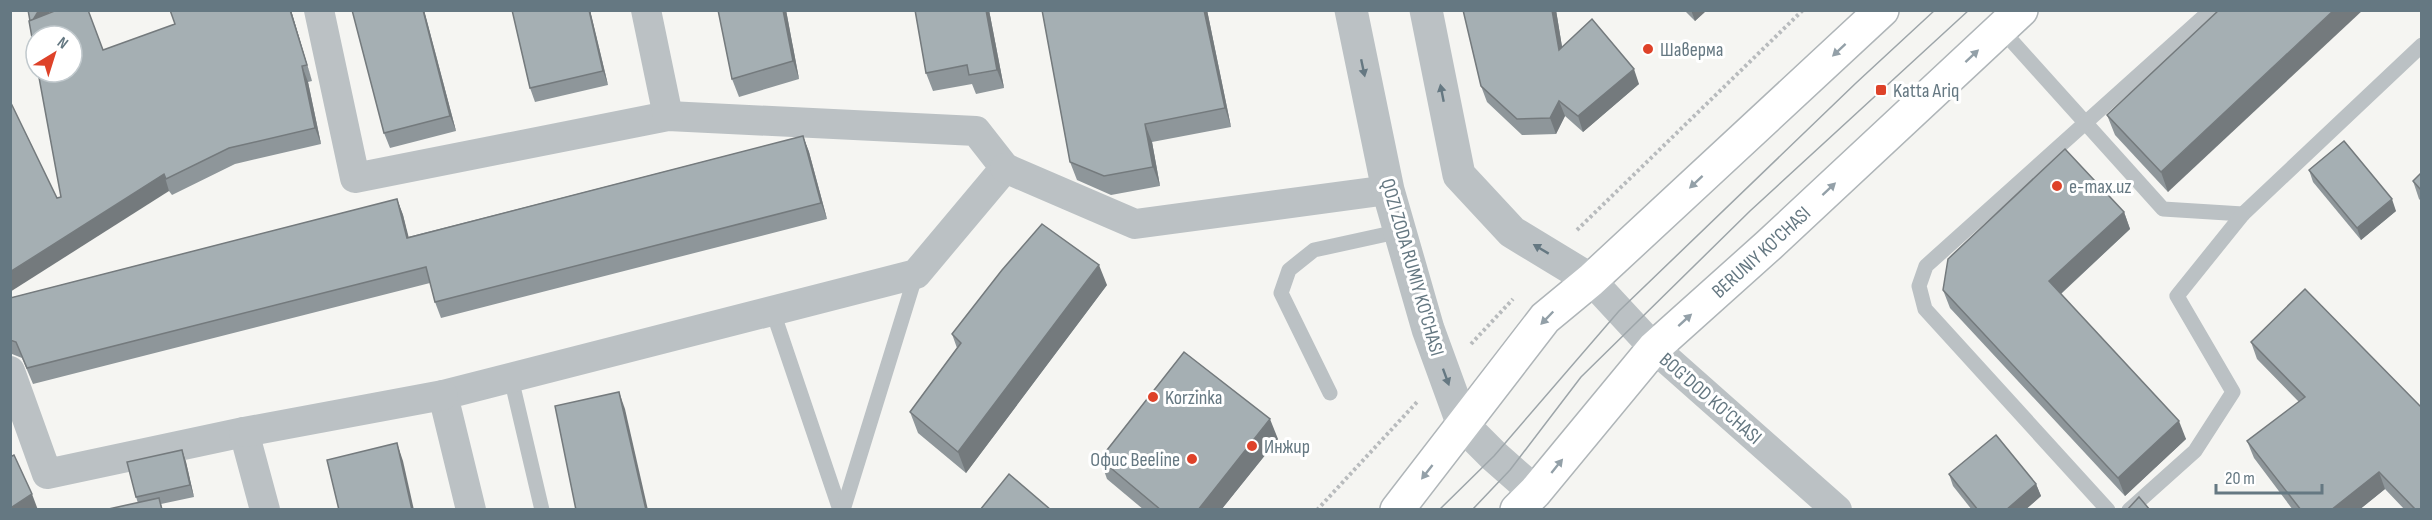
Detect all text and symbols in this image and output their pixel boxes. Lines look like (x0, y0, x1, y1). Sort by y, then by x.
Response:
north arrow (24, 24, 84, 84)
text: N (53, 33, 72, 53)
place label: Шаверма (1660, 38, 1723, 62)
marker: Шаверма (1641, 42, 1655, 56)
one-way arrow (1832, 43, 1847, 56)
one-way arrow (1964, 50, 1979, 63)
one-way arrow (1359, 59, 1368, 78)
place label: Katta Ariq (1893, 79, 1959, 103)
one-way arrow (1437, 83, 1446, 102)
marker: Katta Ariq (1874, 83, 1888, 97)
one-way arrow (1689, 175, 1703, 189)
place label: e-max.uz (2069, 175, 2131, 199)
street label: QOZI ZODA RUMIY KO'CHASI (1375, 176, 1449, 359)
marker: e-max.uz (2050, 179, 2064, 193)
one-way arrow (1822, 182, 1836, 196)
street label: BERUNIY KO'CHASI (1707, 202, 1816, 303)
one-way arrow (1532, 244, 1549, 254)
one-way arrow (1540, 311, 1554, 325)
one-way arrow (1677, 314, 1692, 327)
street label: BOG'DOD KO'CHASI (1654, 348, 1766, 450)
one-way arrow (1441, 369, 1451, 387)
place label: Korzinka (1165, 386, 1223, 410)
marker: Korzinka (1146, 390, 1160, 404)
place label: Инжир (1264, 435, 1310, 459)
marker: Инжир (1245, 439, 1259, 453)
place label: Офис Beeline (1090, 448, 1180, 472)
marker: Офис Beeline (1185, 452, 1199, 466)
scale bar (2216, 457, 2322, 495)
one-way arrow (1550, 458, 1563, 474)
one-way arrow (1421, 464, 1433, 479)
text: 20 m (2225, 468, 2255, 489)

